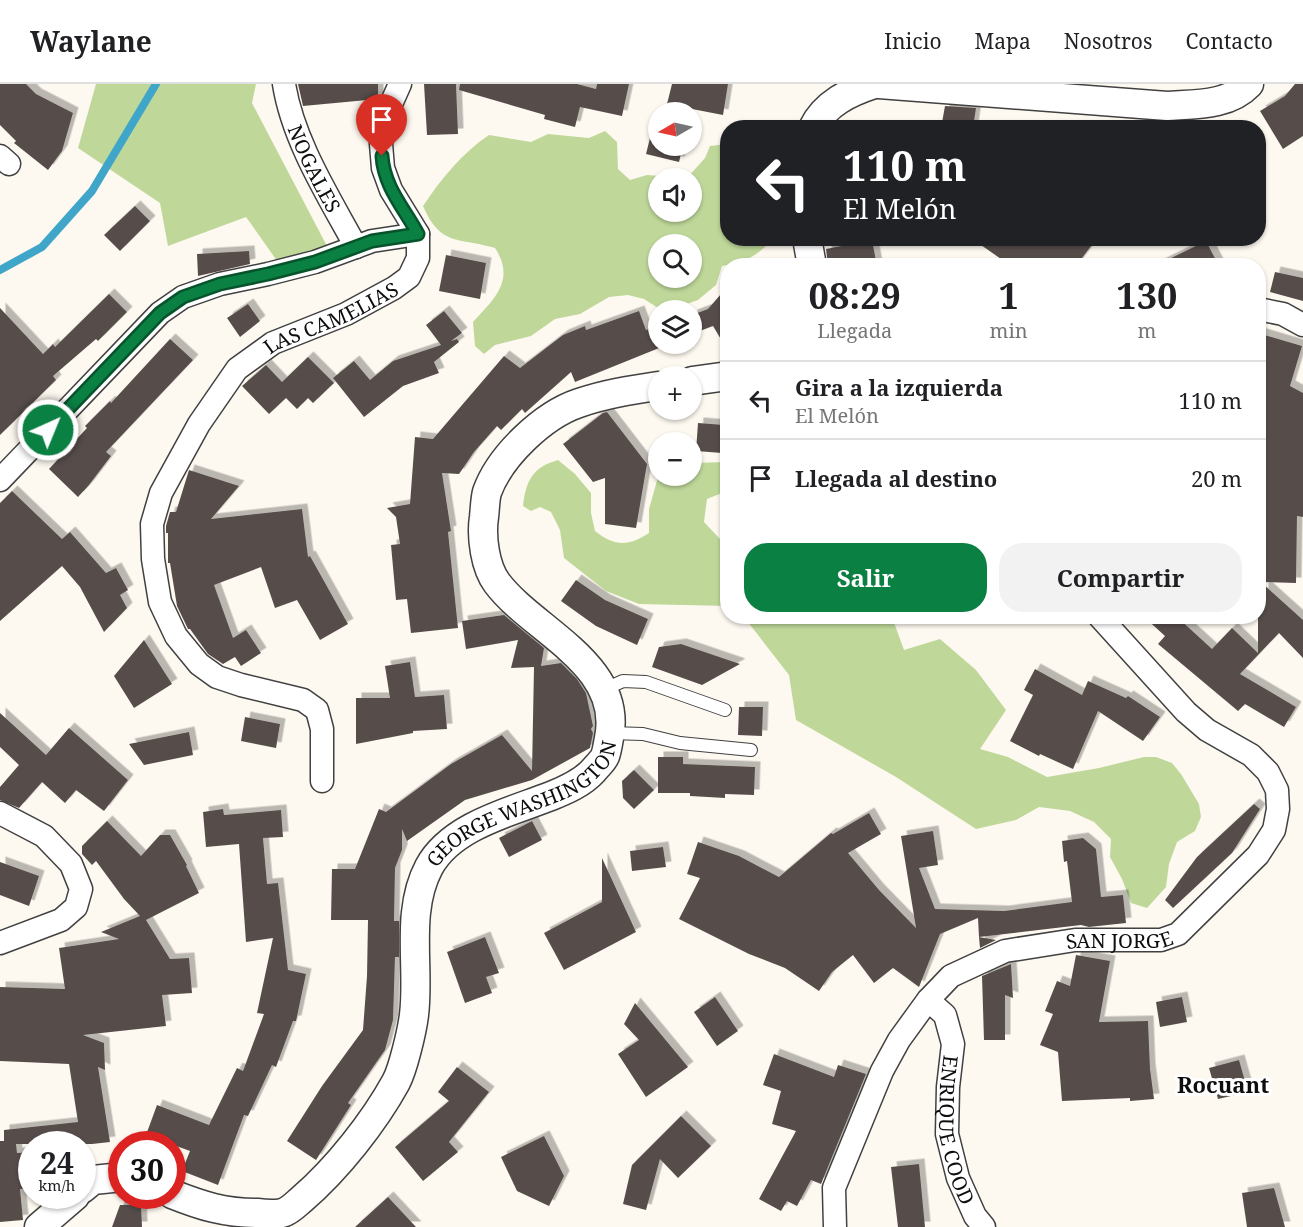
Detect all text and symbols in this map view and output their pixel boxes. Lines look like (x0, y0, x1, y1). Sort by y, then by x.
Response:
text: Waylane (30, 22, 152, 60)
text: Inicio (884, 27, 942, 55)
text: Mapa (975, 27, 1031, 55)
text: Nosotros (1064, 27, 1152, 55)
text: Contacto (1185, 27, 1273, 55)
pin (356, 94, 407, 156)
north arrow (648, 102, 702, 156)
map controls (648, 102, 702, 486)
icon: arrive (365, 103, 398, 136)
street label: NOGALES (282, 121, 347, 217)
text: 110 m (843, 136, 967, 193)
icon: left (744, 144, 822, 222)
button: sound (648, 168, 702, 222)
text: El Melón (843, 190, 956, 227)
button: search (648, 234, 702, 288)
text: 08:29 (809, 271, 901, 320)
text: 1 (998, 271, 1019, 320)
text: 130 (1116, 271, 1177, 320)
street label: LAS CAMELIAS (257, 275, 403, 359)
button: layers (648, 300, 702, 354)
text: Llegada (817, 317, 892, 344)
text: min (990, 317, 1028, 344)
text: m (1137, 317, 1156, 344)
button: + (648, 366, 702, 420)
text: Gira a la izquierda (795, 372, 1003, 402)
icon: left (744, 384, 777, 417)
text: 110 m (1179, 385, 1242, 415)
position arrow (16, 398, 80, 462)
text: El Melón (795, 402, 879, 429)
button: − (648, 432, 702, 486)
icon: arrive (744, 462, 777, 495)
text: Llegada al destino (795, 463, 997, 493)
text: 20 m (1191, 463, 1242, 493)
button: Salir (744, 543, 987, 612)
button: Compartir (999, 543, 1242, 612)
street label: GEORGE WASHINGTON (420, 738, 622, 872)
street label: SAN JORGE (1064, 923, 1176, 955)
street label: ENRIQUE COOD (934, 1054, 982, 1209)
district label: Rocuant (1177, 1069, 1269, 1099)
speed limit sign: 30 (108, 1131, 186, 1209)
text: 24 (40, 1142, 74, 1183)
text: km/h (39, 1175, 75, 1195)

